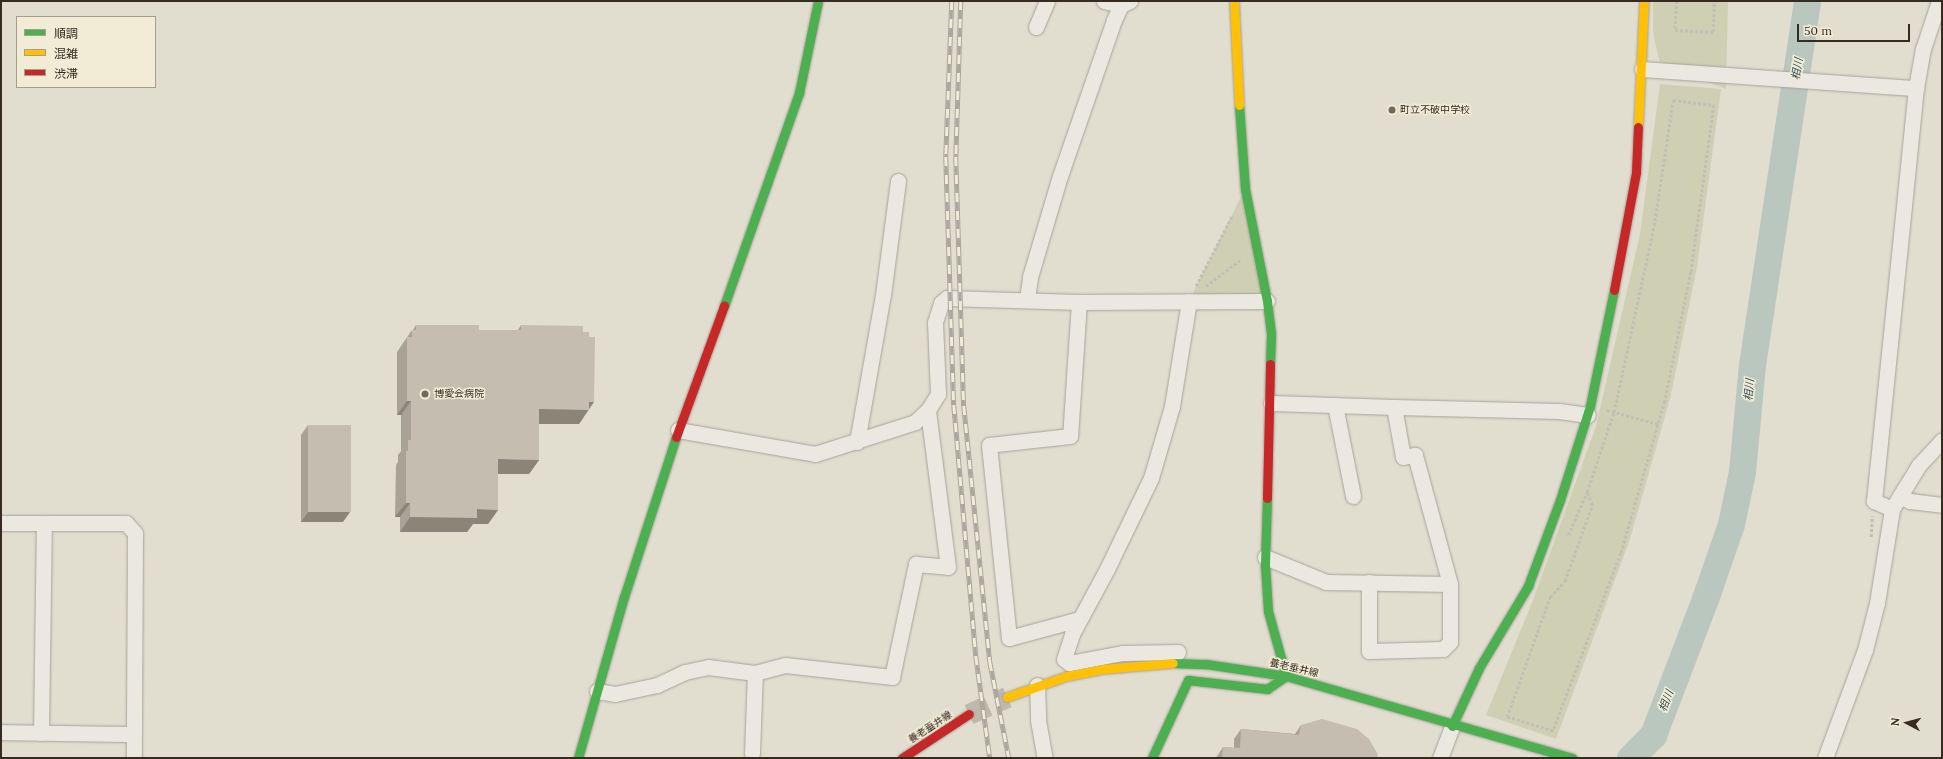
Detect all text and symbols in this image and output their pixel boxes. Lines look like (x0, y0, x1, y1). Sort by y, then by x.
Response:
legend (16, 16, 156, 88)
scale bar (1799, 16, 1912, 42)
text: 50 m (1804, 23, 1832, 38)
text: 順調 (54, 26, 78, 41)
text: 混雑 (54, 46, 78, 61)
water label: 相川 (1789, 57, 1805, 81)
text: 渋滞 (54, 66, 78, 81)
place label: 町立不破中学校 (1400, 104, 1470, 116)
marker: 町立不破中学校 (1387, 105, 1397, 115)
water label: 相川 (1741, 378, 1757, 402)
marker: 博愛会病院 (419, 388, 431, 400)
place label: 博愛会病院 (434, 388, 484, 400)
street label: 養老垂井線 (1268, 657, 1320, 679)
water label: 相川 (1656, 688, 1676, 714)
north arrow (1887, 703, 1927, 743)
street label: 養老垂井線 (906, 708, 954, 746)
text: N (1888, 717, 1902, 727)

